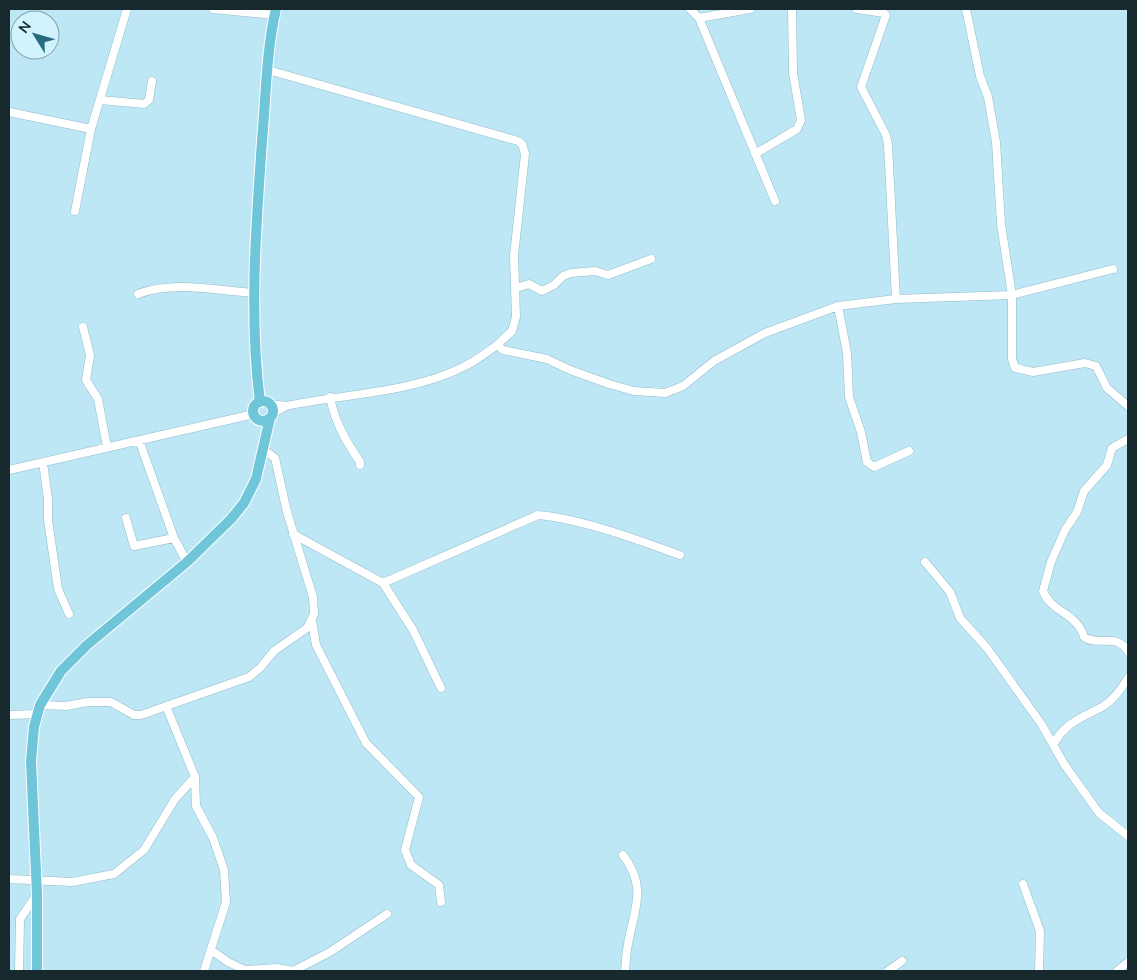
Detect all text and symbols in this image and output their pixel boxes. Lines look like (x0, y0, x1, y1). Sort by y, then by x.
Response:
north arrow (10, 10, 60, 60)
text: N (14, 18, 36, 37)

